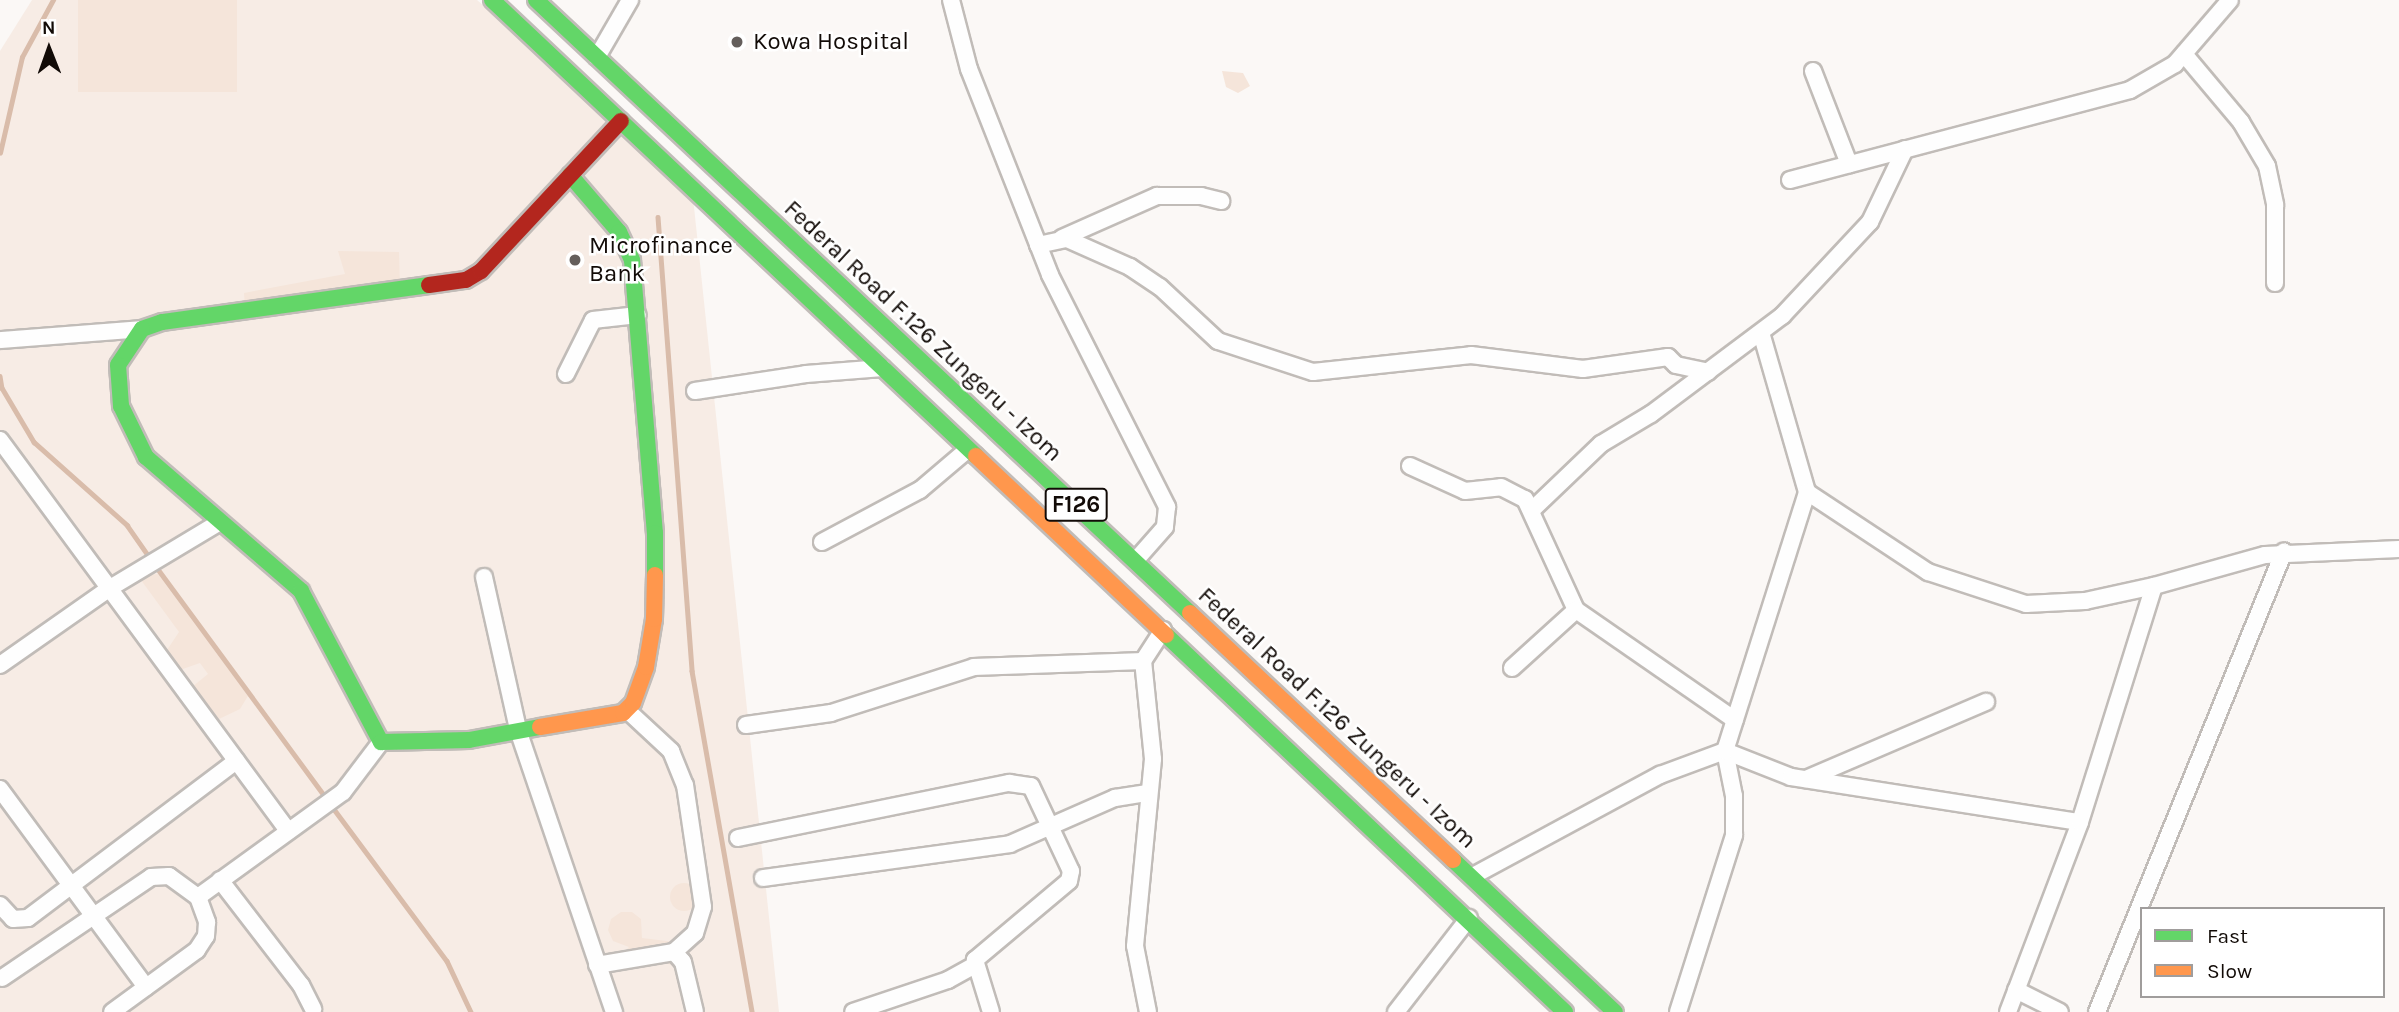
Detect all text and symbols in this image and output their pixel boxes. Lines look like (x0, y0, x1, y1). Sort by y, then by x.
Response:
north arrow (14, 14, 84, 84)
text: N (42, 17, 56, 39)
place label: Kowa Hospital (753, 28, 909, 56)
marker: Kowa Hospital (727, 32, 747, 52)
street label: Federal Road F.126 Zungeru - Izom (778, 194, 1068, 468)
place label: Microfinance Bank (589, 232, 733, 288)
marker: Microfinance Bank (567, 252, 583, 268)
road number: F126 (1044, 485, 1108, 524)
street label: Federal Road F.126 Zungeru - Izom (1192, 581, 1482, 855)
legend (2140, 907, 2385, 998)
text: Fast (2207, 924, 2248, 948)
text: Slow (2207, 959, 2252, 983)

